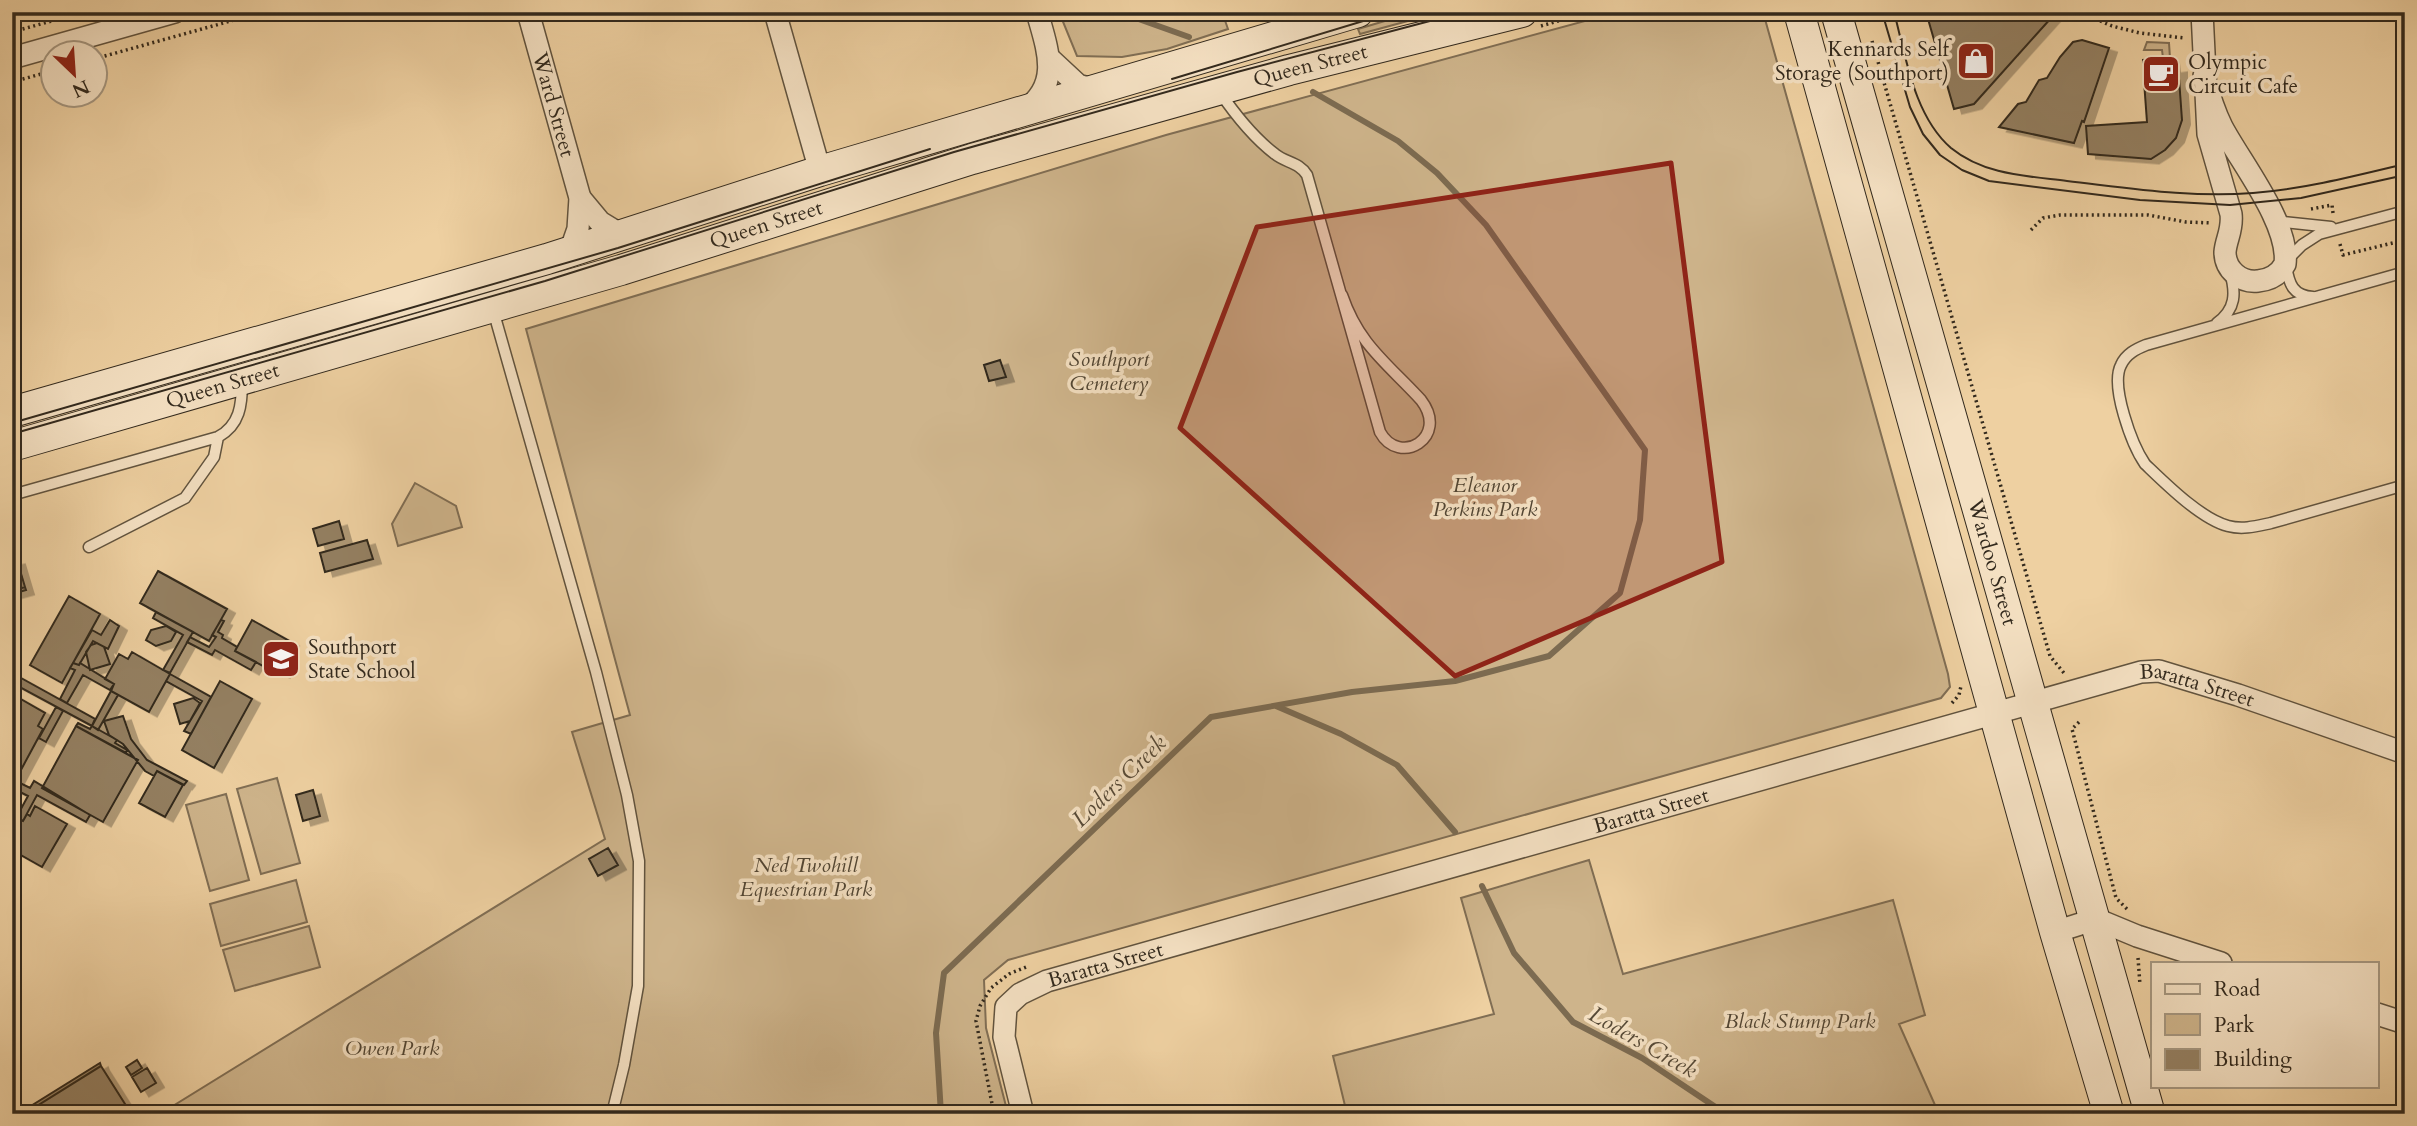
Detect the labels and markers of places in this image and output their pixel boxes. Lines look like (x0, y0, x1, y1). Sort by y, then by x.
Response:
place label: Kennards Self Storage (Southport) (1775, 35, 1953, 88)
shop icon: Kennards Self Storage (Southport) (1955, 40, 1997, 82)
place label: Olympic Circuit Cafe (2188, 48, 2298, 101)
cafe icon: Olympic Circuit Cafe (2140, 53, 2182, 95)
place label: Southport State School (308, 633, 416, 686)
school or university icon: Southport State School (260, 638, 302, 680)

